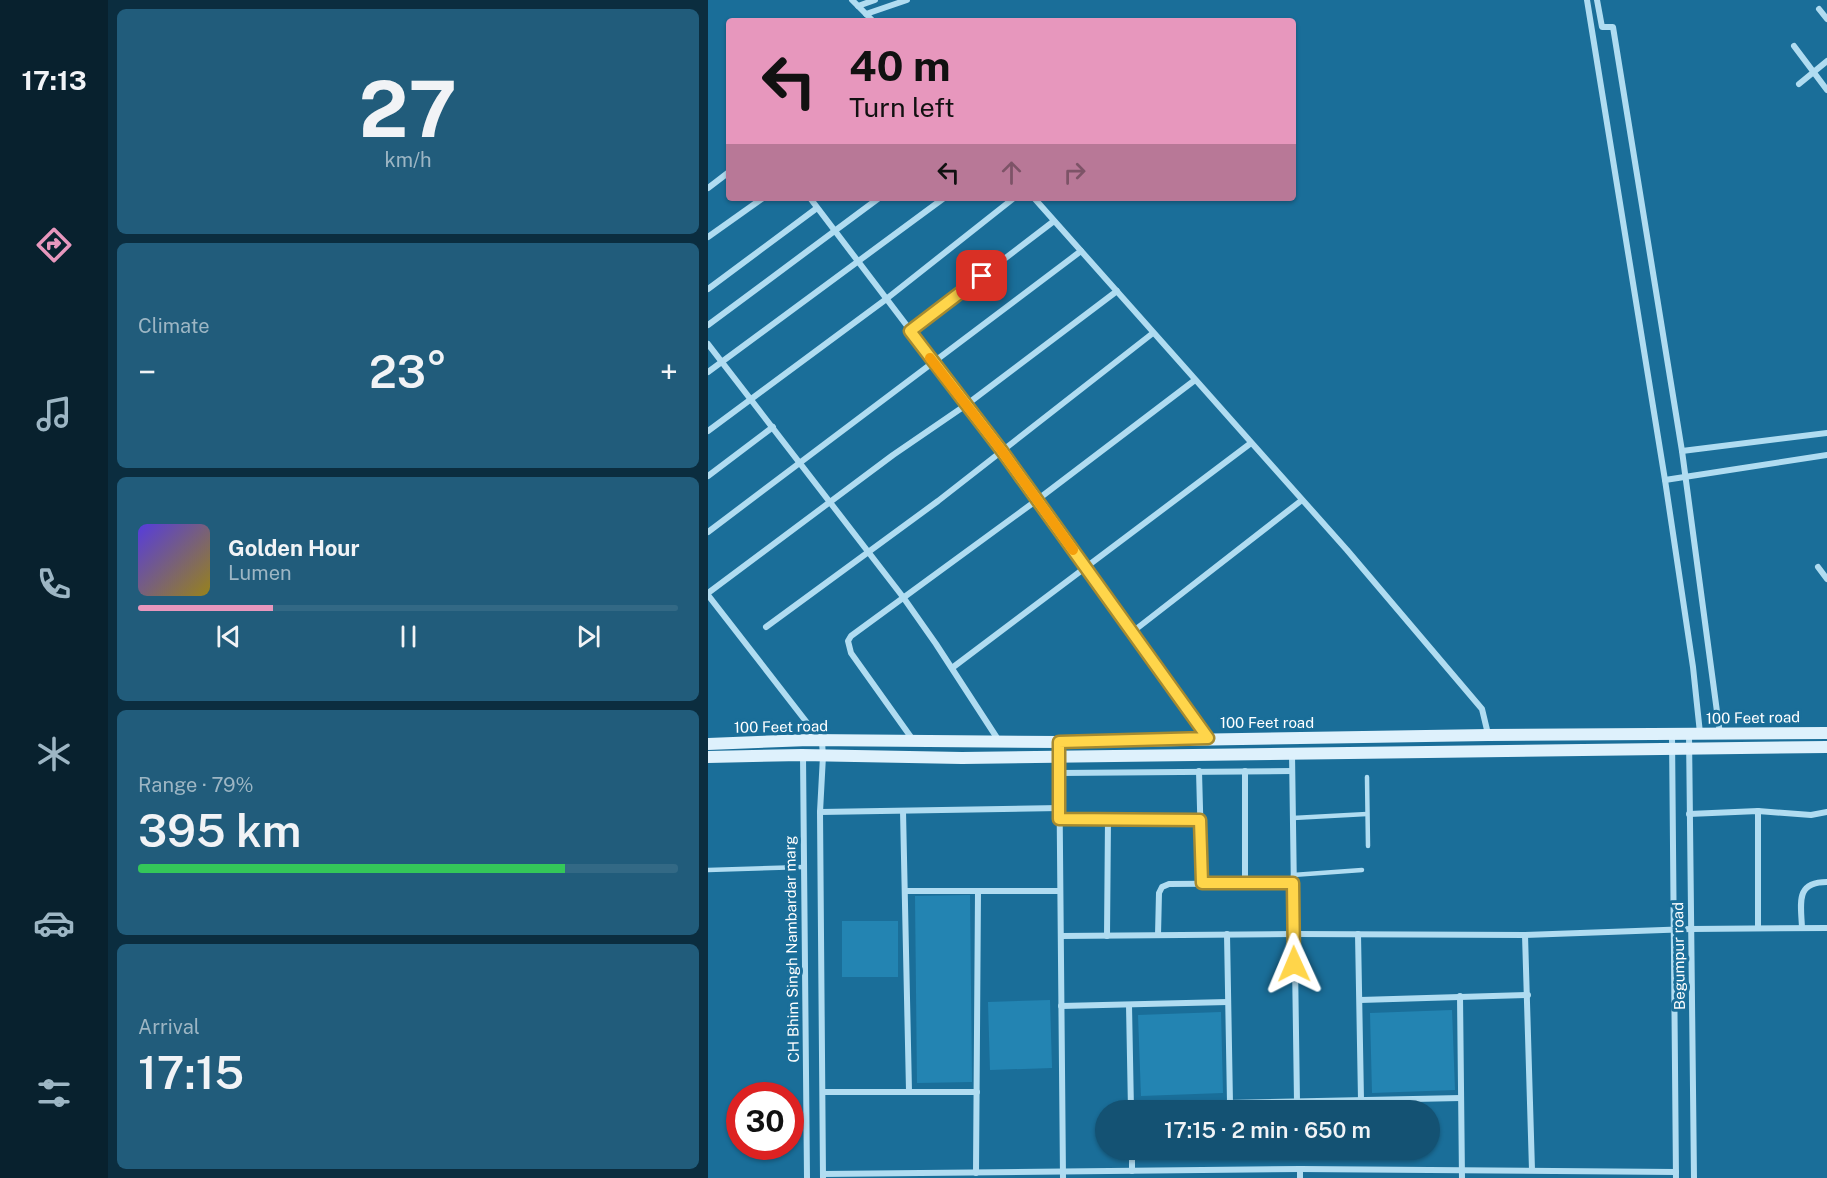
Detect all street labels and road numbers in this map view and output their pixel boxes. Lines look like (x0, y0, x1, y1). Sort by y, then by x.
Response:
street label: 100 Feet road (1706, 708, 1800, 727)
street label: 100 Feet road (1220, 714, 1314, 731)
street label: 100 Feet road (734, 717, 828, 736)
street label: CH Bhim Singh Nambardar marg (781, 835, 802, 1063)
street label: Begumpur road (1669, 902, 1688, 1010)

